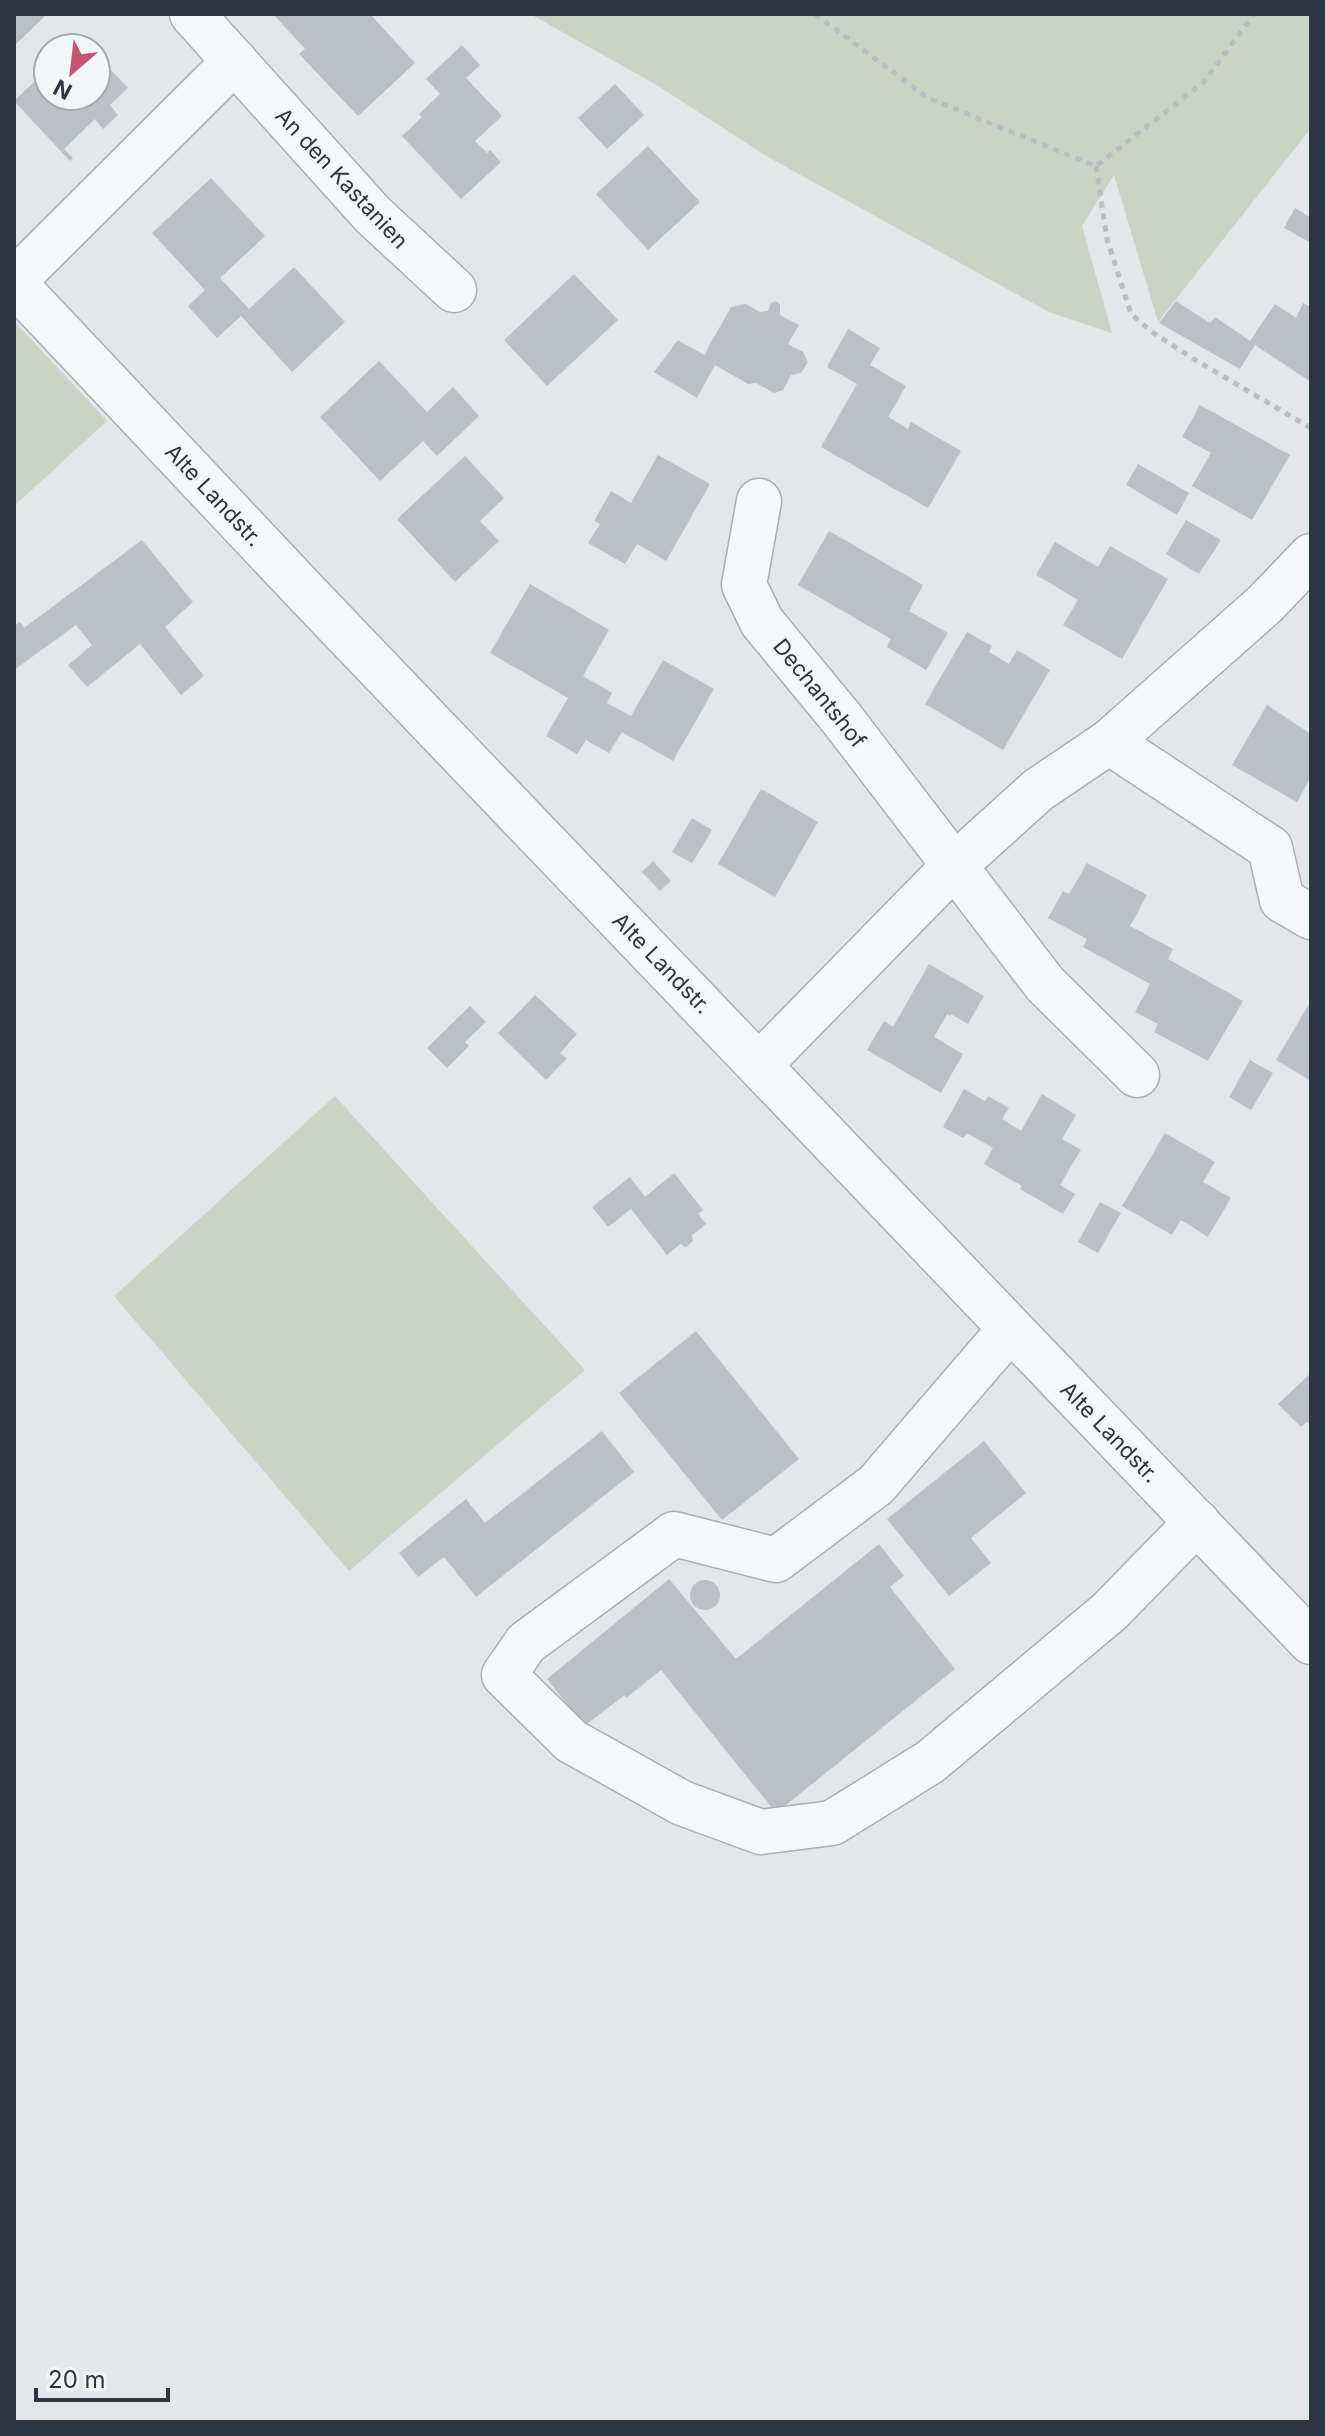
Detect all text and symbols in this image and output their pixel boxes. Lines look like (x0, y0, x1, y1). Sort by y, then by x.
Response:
north arrow (32, 32, 112, 112)
text: N (49, 74, 76, 105)
street label: An den Kastanien (270, 102, 414, 254)
street label: Alte Landstr. (160, 439, 268, 551)
street label: Dechantshof (768, 633, 872, 753)
street label: Alte Landstr. (607, 907, 717, 1019)
street label: Alte Landstr. (1055, 1376, 1165, 1488)
scale bar (36, 2352, 168, 2402)
text: 20 m (48, 2365, 106, 2394)

